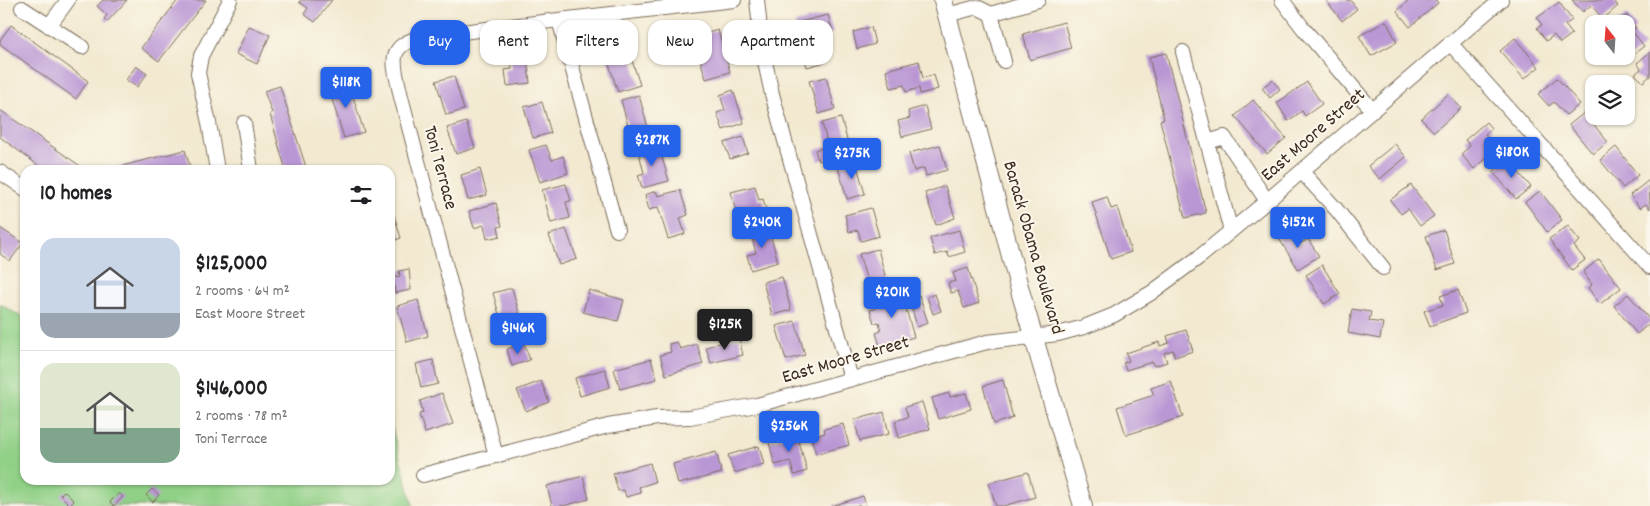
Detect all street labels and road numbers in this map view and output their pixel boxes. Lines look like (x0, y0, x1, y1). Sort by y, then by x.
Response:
street label: East Moore Street (1256, 83, 1372, 189)
street label: Toni Terrace (415, 123, 463, 213)
street label: Barack Obama Boulevard (994, 158, 1070, 338)
street label: East Moore Street (779, 330, 913, 392)

